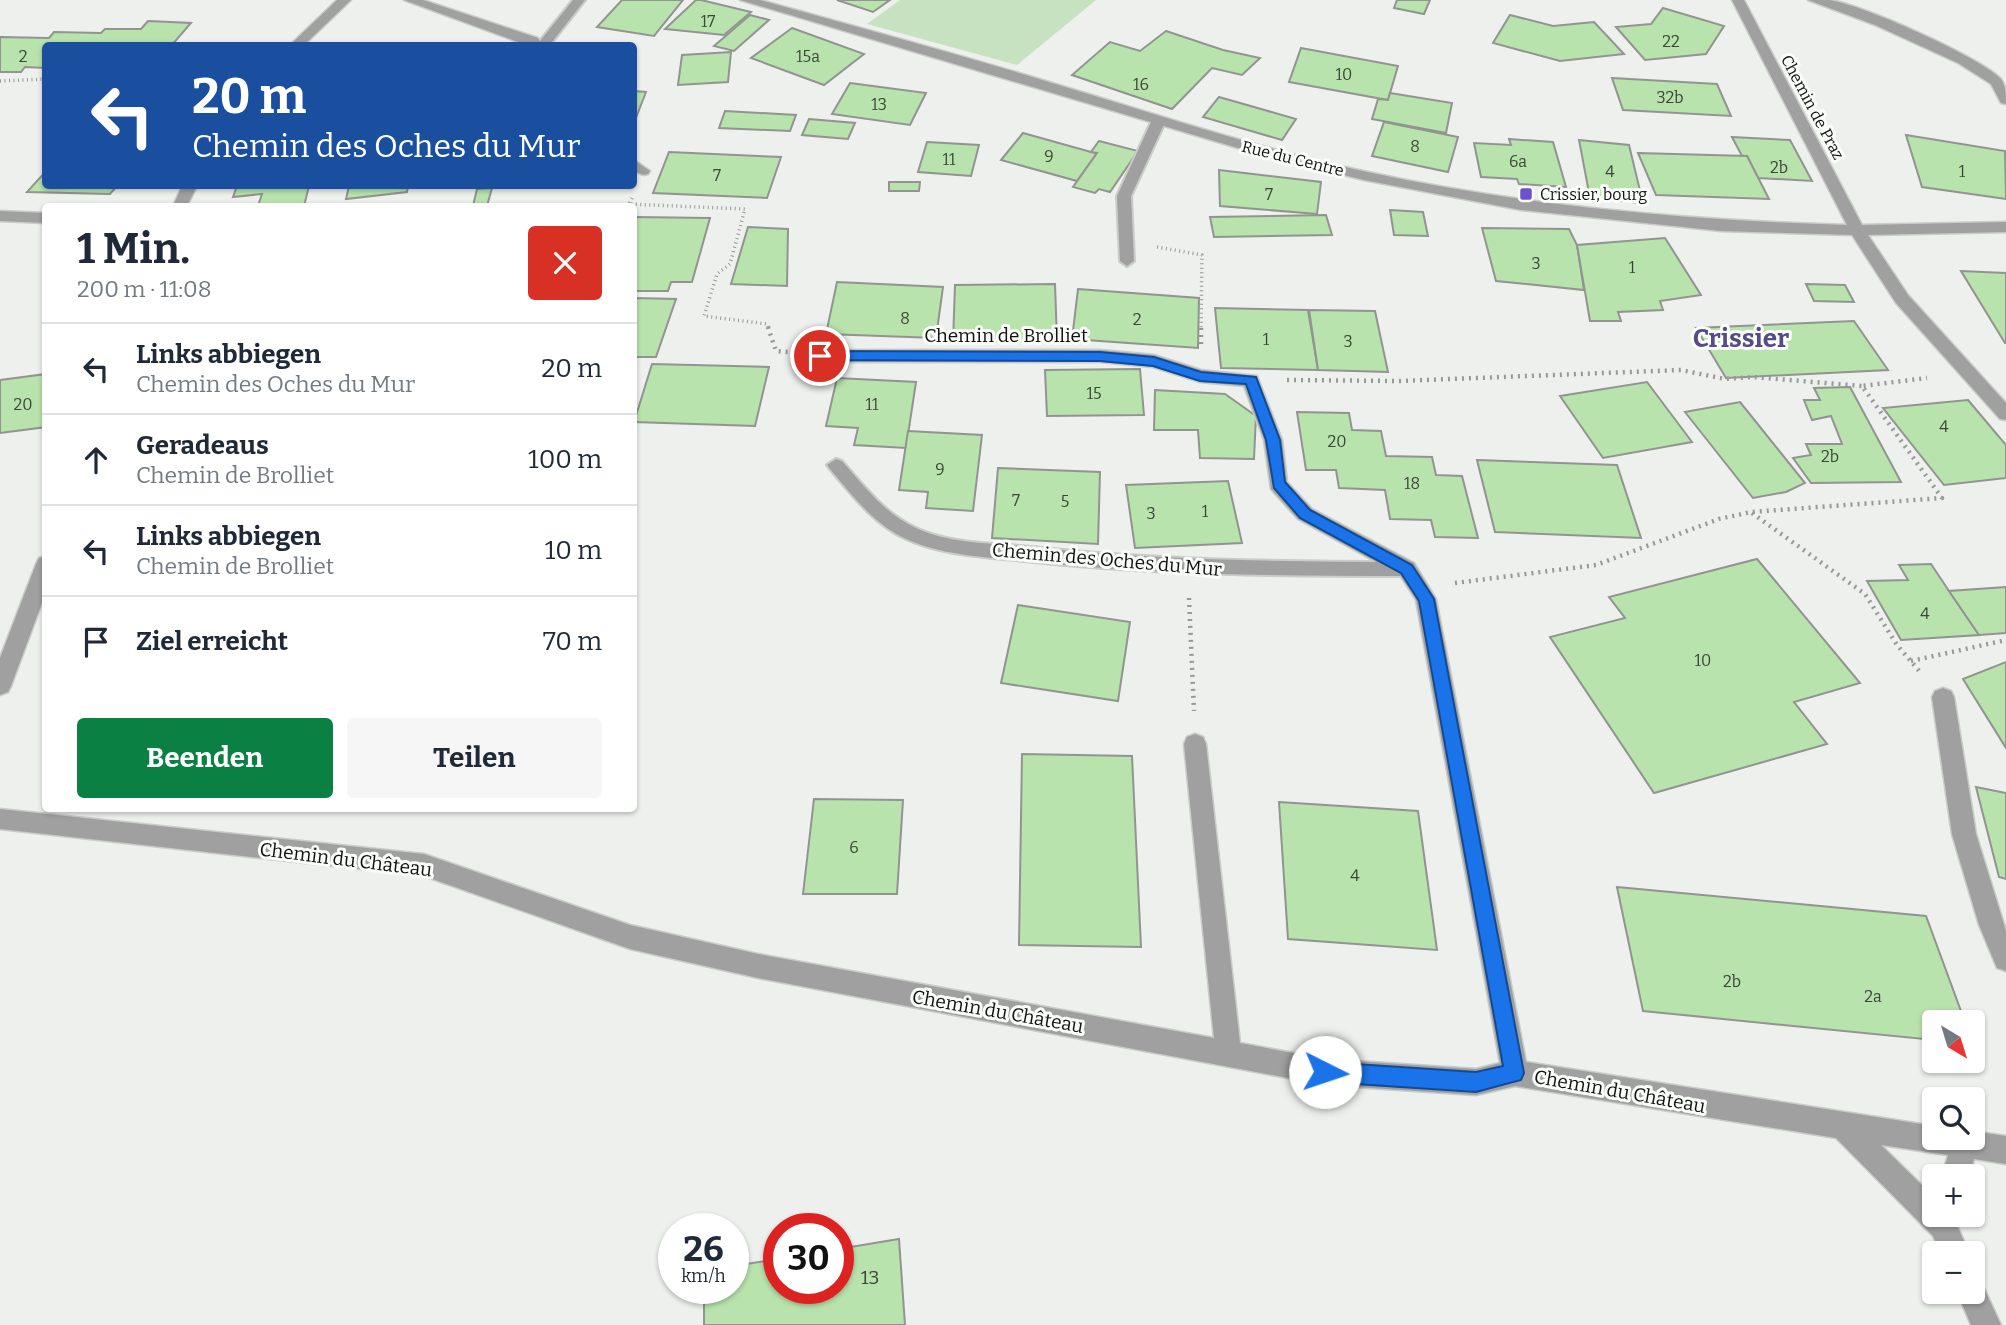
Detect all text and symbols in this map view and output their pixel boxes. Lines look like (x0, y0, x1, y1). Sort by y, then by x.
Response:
house number: 17 (701, 12, 715, 31)
house number: 22 (1662, 32, 1680, 51)
house number: 2 (19, 47, 27, 66)
house number: 15a (796, 47, 820, 66)
street label: Chemin de Praz (1777, 52, 1848, 163)
house number: 10 (1336, 65, 1352, 84)
text: 20 m (192, 67, 306, 126)
icon: left (77, 70, 168, 161)
house number: 16 (1133, 75, 1149, 94)
house number: 32b (1656, 88, 1684, 107)
house number: 13 (871, 95, 887, 114)
text: Chemin des Oches du Mur (192, 127, 580, 165)
street label: Rue du Centre (1240, 137, 1346, 180)
house number: 8 (1410, 137, 1420, 156)
house number: 9 (1044, 147, 1054, 166)
house number: 11 (943, 150, 956, 169)
house number: 6a (1509, 152, 1527, 171)
house number: 2b (1770, 158, 1788, 177)
house number: 4 (1605, 162, 1615, 181)
house number: 1 (1959, 162, 1966, 181)
house number: 7 (713, 166, 721, 185)
house number: 7 (1265, 185, 1273, 204)
place label: Crissier, bourg (1540, 185, 1647, 204)
marker: Crissier, bourg (1518, 186, 1534, 202)
text: 1 Min. (77, 224, 190, 274)
button: close (528, 226, 602, 300)
house number: 3 (1531, 254, 1541, 273)
house number: 1 (1629, 258, 1636, 277)
text: 200 m · 11:08 (77, 275, 212, 303)
house number: 8 (900, 309, 910, 328)
house number: 2 (1133, 310, 1141, 329)
district label: Crissier (1693, 323, 1789, 354)
street label: Chemin de Brolliet (924, 324, 1088, 347)
pin (790, 326, 850, 386)
house number: 1 (1263, 330, 1270, 349)
house number: 3 (1343, 332, 1353, 351)
icon: arrive (801, 337, 839, 375)
text: Links abbiegen (136, 339, 321, 370)
icon: left (77, 350, 115, 388)
text: 20 m (541, 353, 602, 384)
text: Chemin des Oches du Mur (136, 370, 415, 398)
house number: 15 (1086, 384, 1102, 403)
house number: 20 (14, 395, 32, 414)
house number: 11 (866, 395, 879, 414)
house number: 4 (1939, 417, 1949, 436)
text: Geradeaus (136, 430, 269, 461)
house number: 20 (1328, 432, 1346, 451)
icon: ahead (77, 441, 115, 479)
text: 100 m (528, 444, 602, 475)
house number: 2b (1821, 447, 1839, 466)
house number: 9 (935, 460, 945, 479)
text: Chemin de Brolliet (136, 461, 334, 489)
house number: 18 (1404, 474, 1420, 493)
house number: 7 (1012, 491, 1020, 510)
house number: 5 (1061, 492, 1069, 511)
house number: 1 (1202, 502, 1209, 521)
house number: 3 (1146, 504, 1156, 523)
text: Links abbiegen (136, 521, 321, 552)
icon: left (77, 532, 115, 570)
text: 10 m (545, 535, 602, 566)
street label: Chemin des Oches du Mur (991, 538, 1223, 581)
text: Chemin de Brolliet (136, 552, 334, 580)
house number: 4 (1920, 604, 1930, 623)
icon: arrive (77, 623, 115, 661)
text: Ziel erreicht (136, 626, 288, 657)
text: 70 m (543, 626, 602, 657)
house number: 10 (1695, 651, 1711, 670)
button: Beenden (77, 718, 333, 798)
button: Teilen (347, 718, 602, 798)
street label: Chemin du Château (258, 838, 434, 882)
house number: 6 (849, 838, 859, 857)
house number: 4 (1350, 866, 1360, 885)
house number: 2b (1723, 972, 1741, 991)
street label: Chemin du Château (910, 985, 1086, 1038)
house number: 2a (1864, 987, 1882, 1006)
north arrow (1922, 1010, 1984, 1073)
map controls (1922, 1010, 1985, 1304)
position arrow (1288, 1035, 1362, 1109)
street label: Chemin du Château (1532, 1065, 1708, 1118)
button: search (1922, 1087, 1985, 1150)
button: + (1922, 1164, 1985, 1227)
speed limit sign: 30 (763, 1213, 854, 1304)
text: 26 (683, 1228, 724, 1270)
button: − (1922, 1241, 1985, 1304)
text: km/h (681, 1265, 726, 1287)
house number: 13 (861, 1266, 879, 1289)

